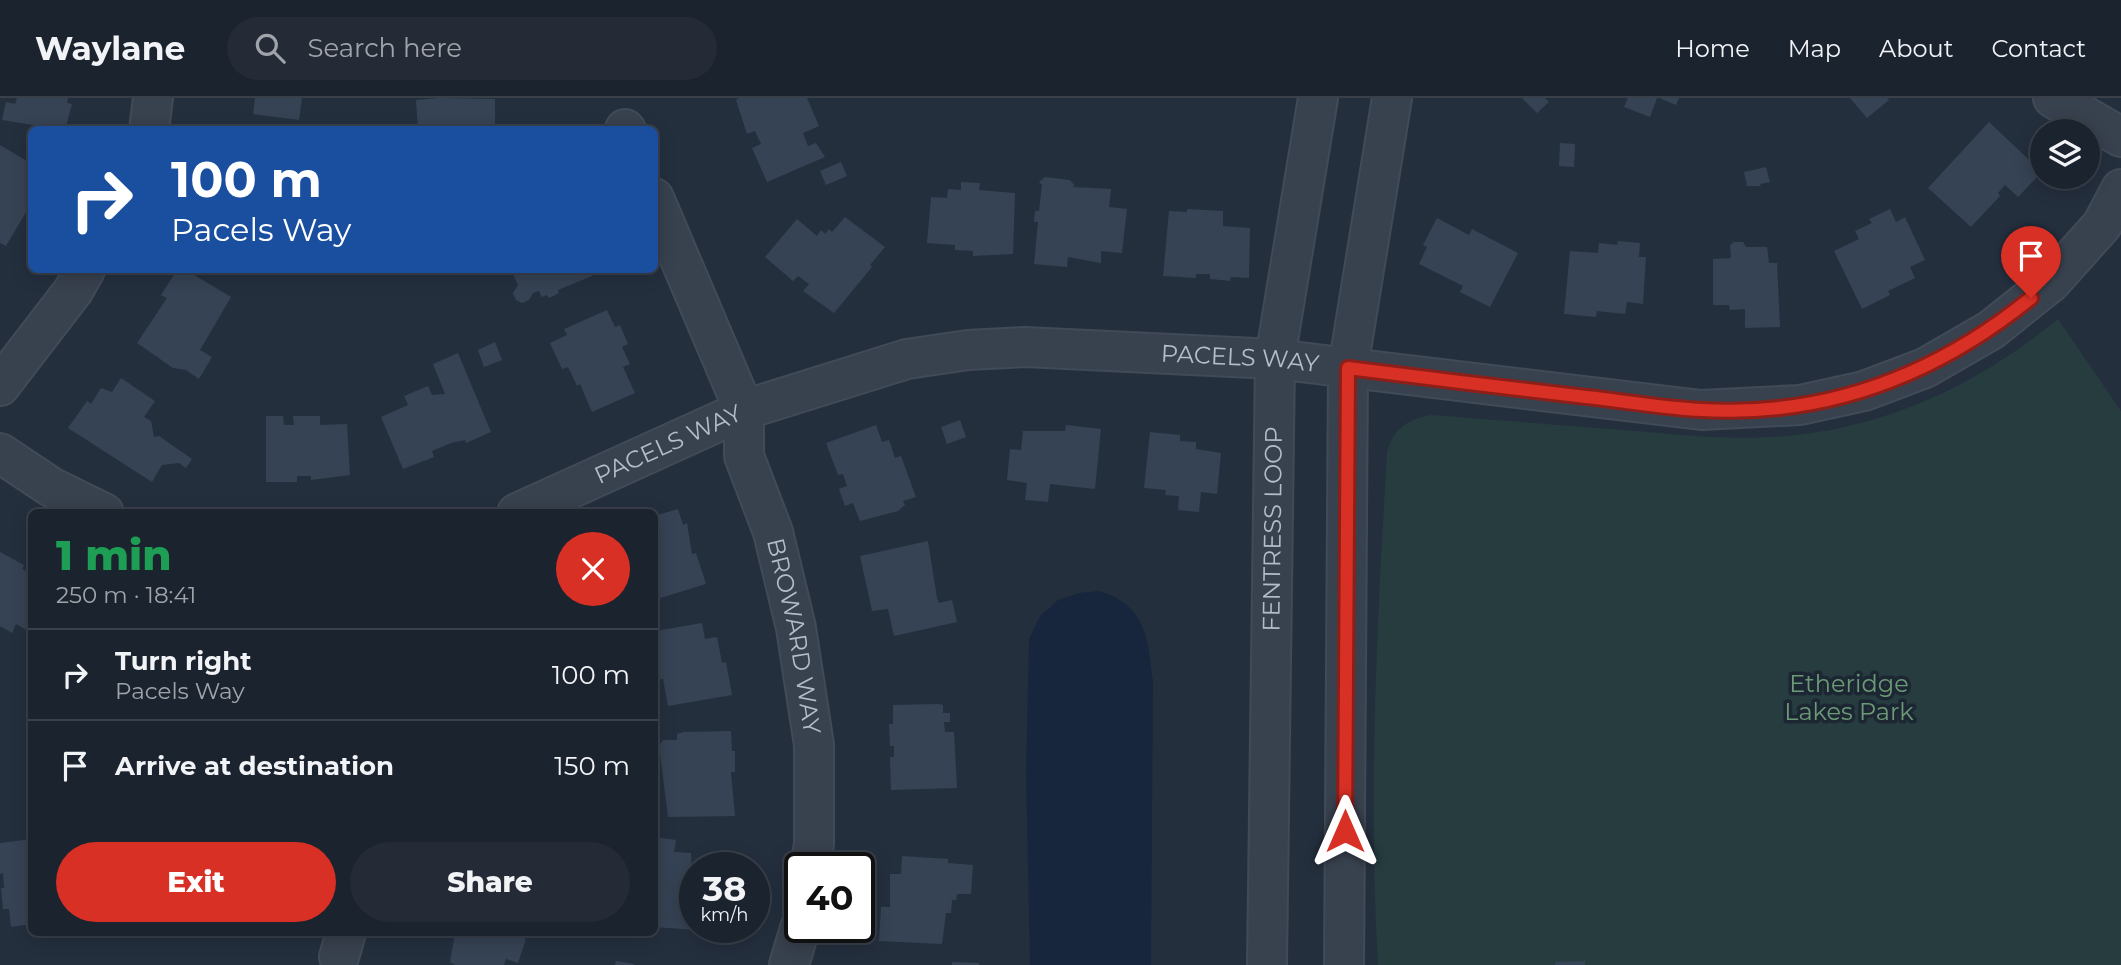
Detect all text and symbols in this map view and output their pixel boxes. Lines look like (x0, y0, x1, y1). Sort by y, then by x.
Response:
search box (227, 17, 717, 80)
text: Waylane (35, 28, 185, 68)
icon: search (251, 29, 289, 67)
text: Search here (307, 32, 462, 64)
text: Home (1675, 34, 1750, 63)
text: Map (1788, 34, 1841, 63)
text: About (1879, 34, 1953, 63)
text: Contact (1991, 34, 2086, 63)
map controls (2030, 119, 2100, 189)
button: layers (2030, 119, 2100, 189)
text: 100 m (171, 150, 322, 209)
icon: right (56, 154, 147, 245)
text: Pacels Way (171, 210, 351, 249)
pin (2001, 226, 2061, 298)
icon: arrive (2012, 237, 2050, 275)
street label: PACELS WAY (1160, 339, 1321, 378)
street label: PACELS WAY (590, 398, 747, 490)
street label: FENTRESS LOOP (1256, 426, 1288, 632)
text: 1 min (56, 529, 172, 581)
button: close (556, 532, 630, 606)
street label: BROWARD WAY (761, 535, 827, 737)
text: 250 m · 18:41 (56, 581, 196, 609)
text: Turn right (115, 645, 251, 677)
icon: right (56, 656, 94, 694)
text: 100 m (552, 659, 630, 691)
park label: Etheridge Lakes Park (1784, 669, 1914, 726)
text: Pacels Way (115, 677, 245, 705)
icon: arrive (56, 747, 94, 785)
text: Arrive at destination (115, 750, 394, 782)
text: 150 m (554, 750, 630, 782)
position arrow (1308, 794, 1382, 868)
button: Exit (56, 842, 336, 922)
button: Share (350, 842, 630, 922)
speed limit sign: 40 (784, 852, 875, 943)
text: 38 (703, 867, 746, 910)
text: km/h (700, 904, 749, 926)

